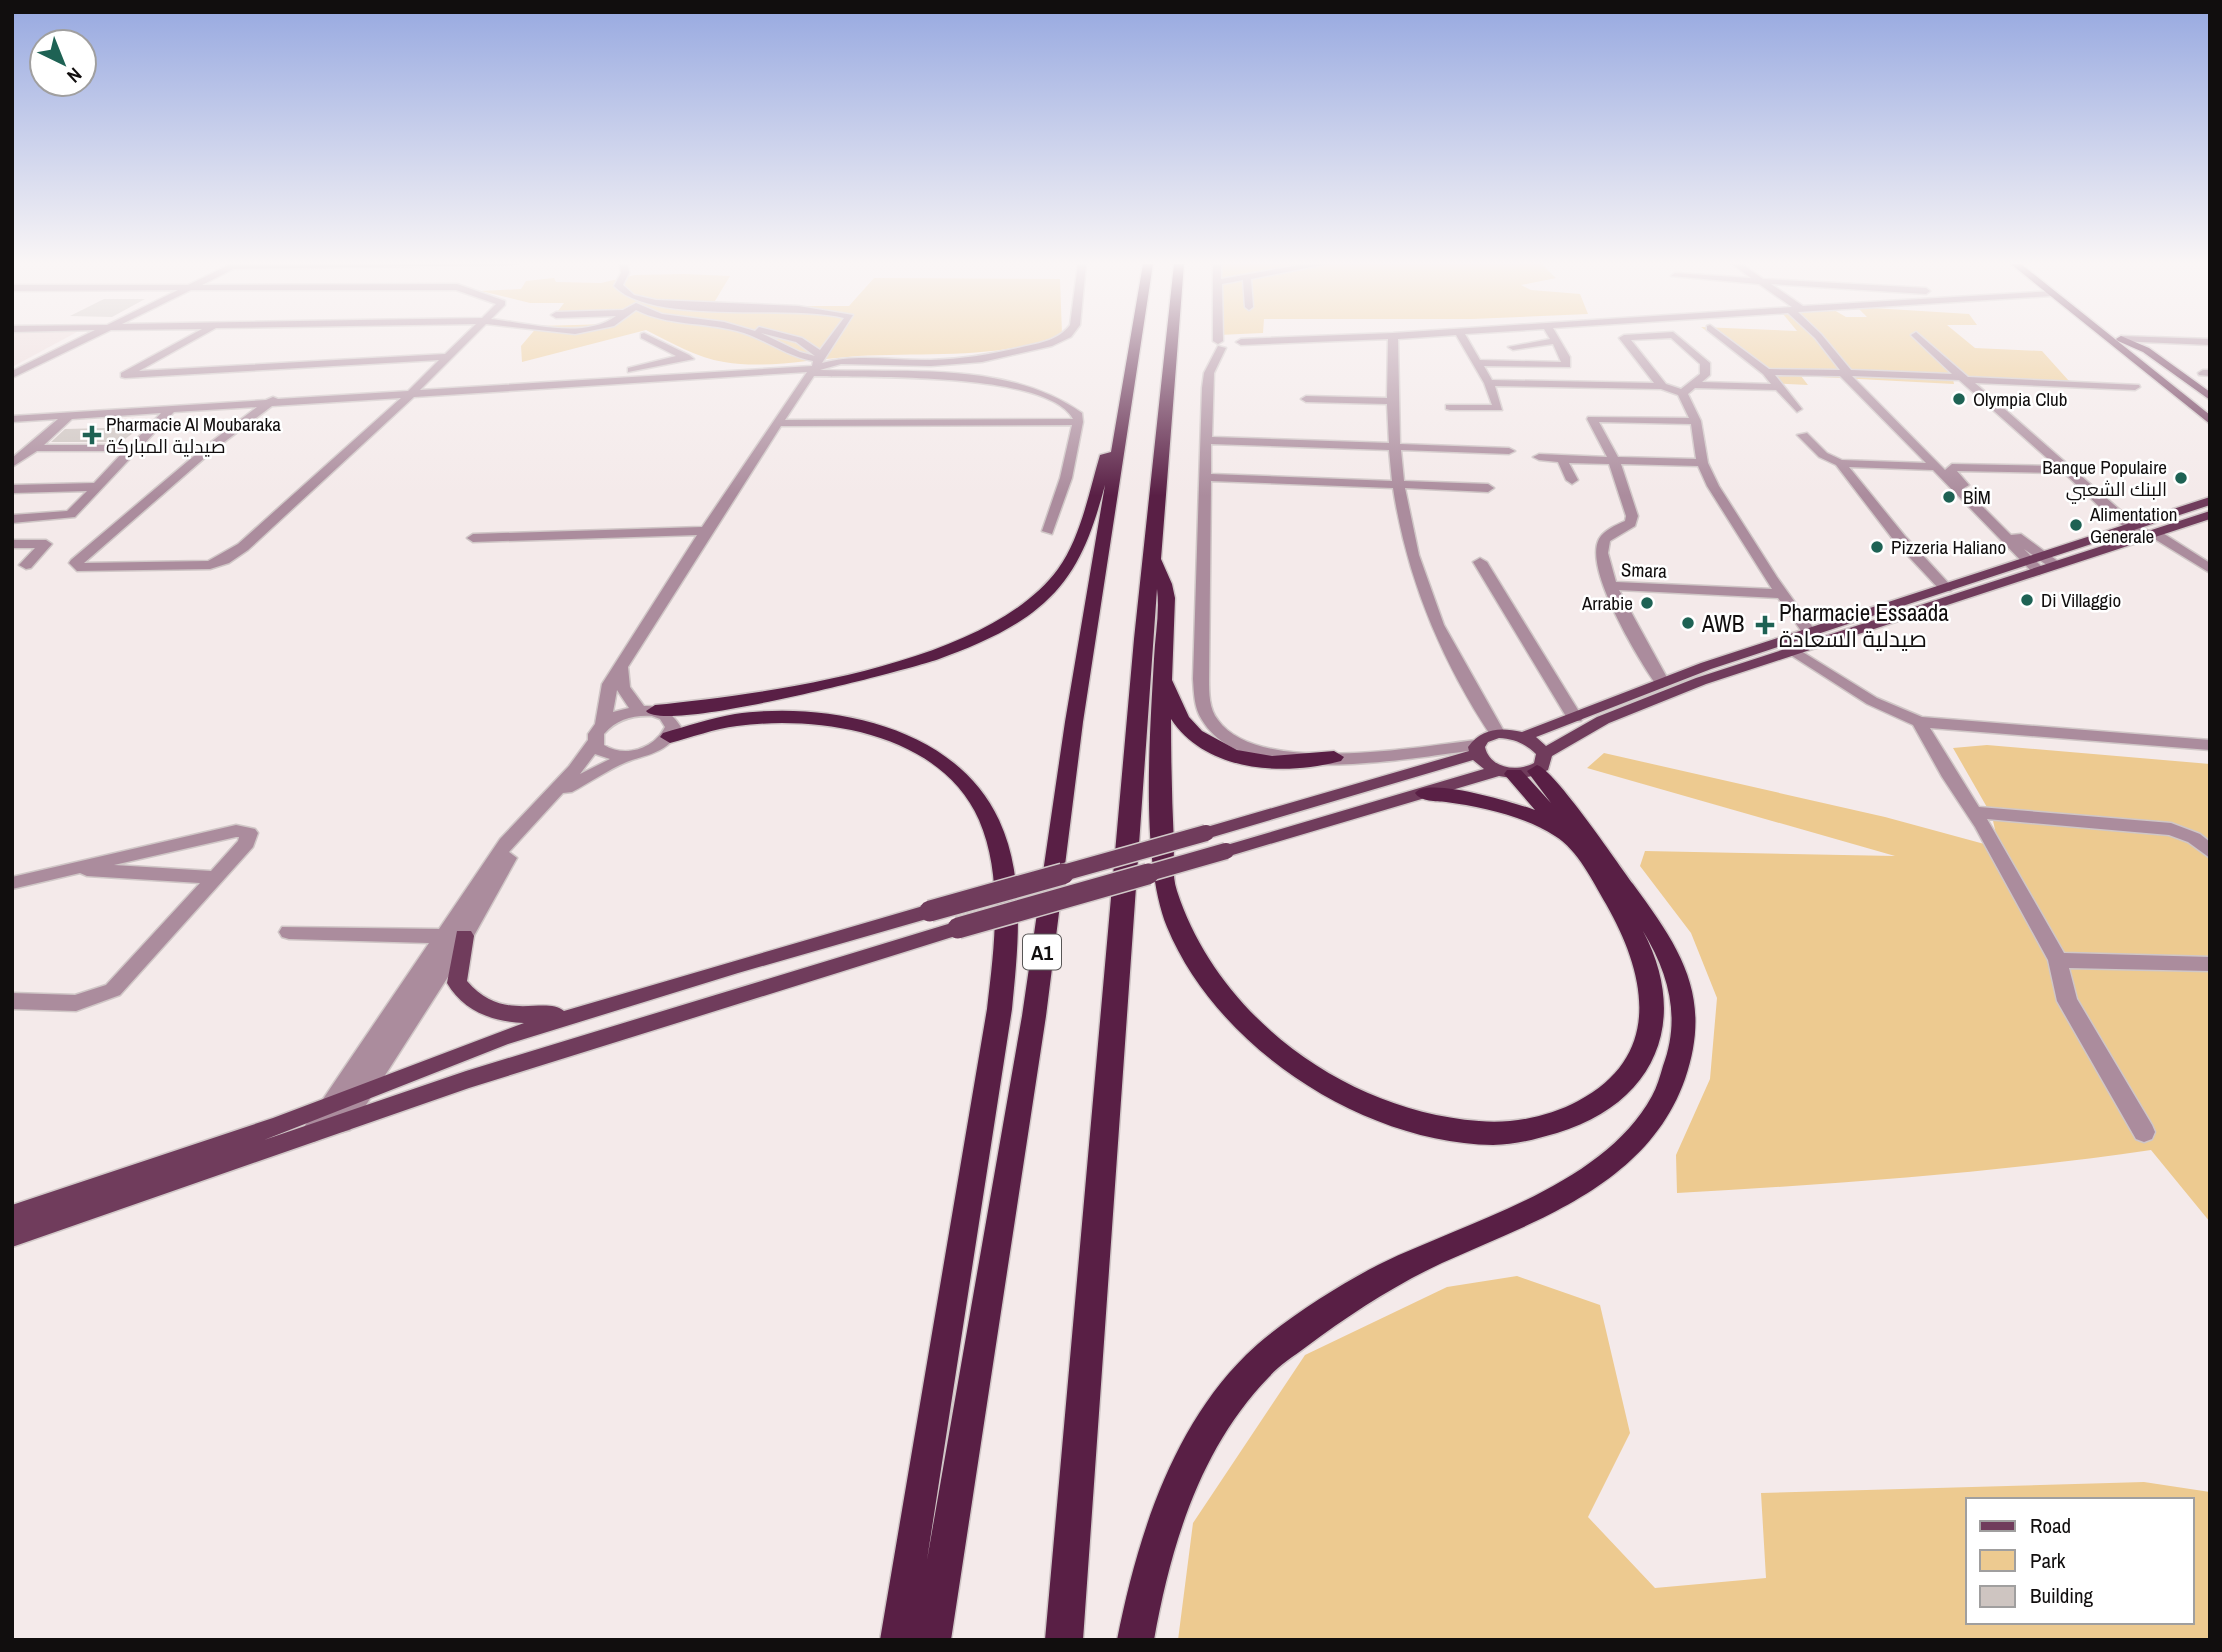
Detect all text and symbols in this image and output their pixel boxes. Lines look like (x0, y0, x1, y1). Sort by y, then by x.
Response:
north arrow (28, 28, 98, 98)
text: N (62, 62, 88, 89)
place label: Olympia Club (1973, 386, 2067, 412)
marker: Olympia Club (1951, 391, 1967, 407)
place label: Pharmacie Al Moubaraka صيدلية المباركة (106, 411, 281, 459)
marker: Pharmacie Al Moubaraka صيدلية المباركة (84, 427, 100, 443)
place label: Banque Populaire البنك الشعبي (2042, 454, 2167, 504)
marker: Banque Populaire البنك الشعبي (2173, 470, 2189, 486)
place label: BİM (1963, 484, 1991, 510)
marker: BİM (1941, 489, 1957, 505)
place label: Alimentation Generale (2089, 501, 2177, 549)
marker: Alimentation Generale (2068, 517, 2084, 533)
place label: Pizzeria Haliano (1891, 534, 2006, 560)
marker: Pizzeria Haliano (1869, 539, 1885, 555)
street label: Smara (1621, 556, 1668, 584)
place label: Di Villaggio (2041, 587, 2121, 613)
place label: Arrabie (1581, 590, 1633, 616)
marker: Di Villaggio (2019, 592, 2035, 608)
marker: Arrabie (1639, 595, 1655, 611)
place label: Pharmacie Essaada صيدلية السعادة (1779, 597, 1949, 654)
place label: AWB (1701, 608, 1744, 639)
marker: AWB (1680, 615, 1696, 631)
marker: Pharmacie Essaada صيدلية السعادة (1757, 617, 1773, 633)
road number: A1 (1023, 934, 1061, 970)
legend (1966, 1498, 2194, 1624)
text: Road (2030, 1511, 2071, 1540)
text: Park (2030, 1546, 2066, 1575)
text: Building (2030, 1581, 2094, 1610)

